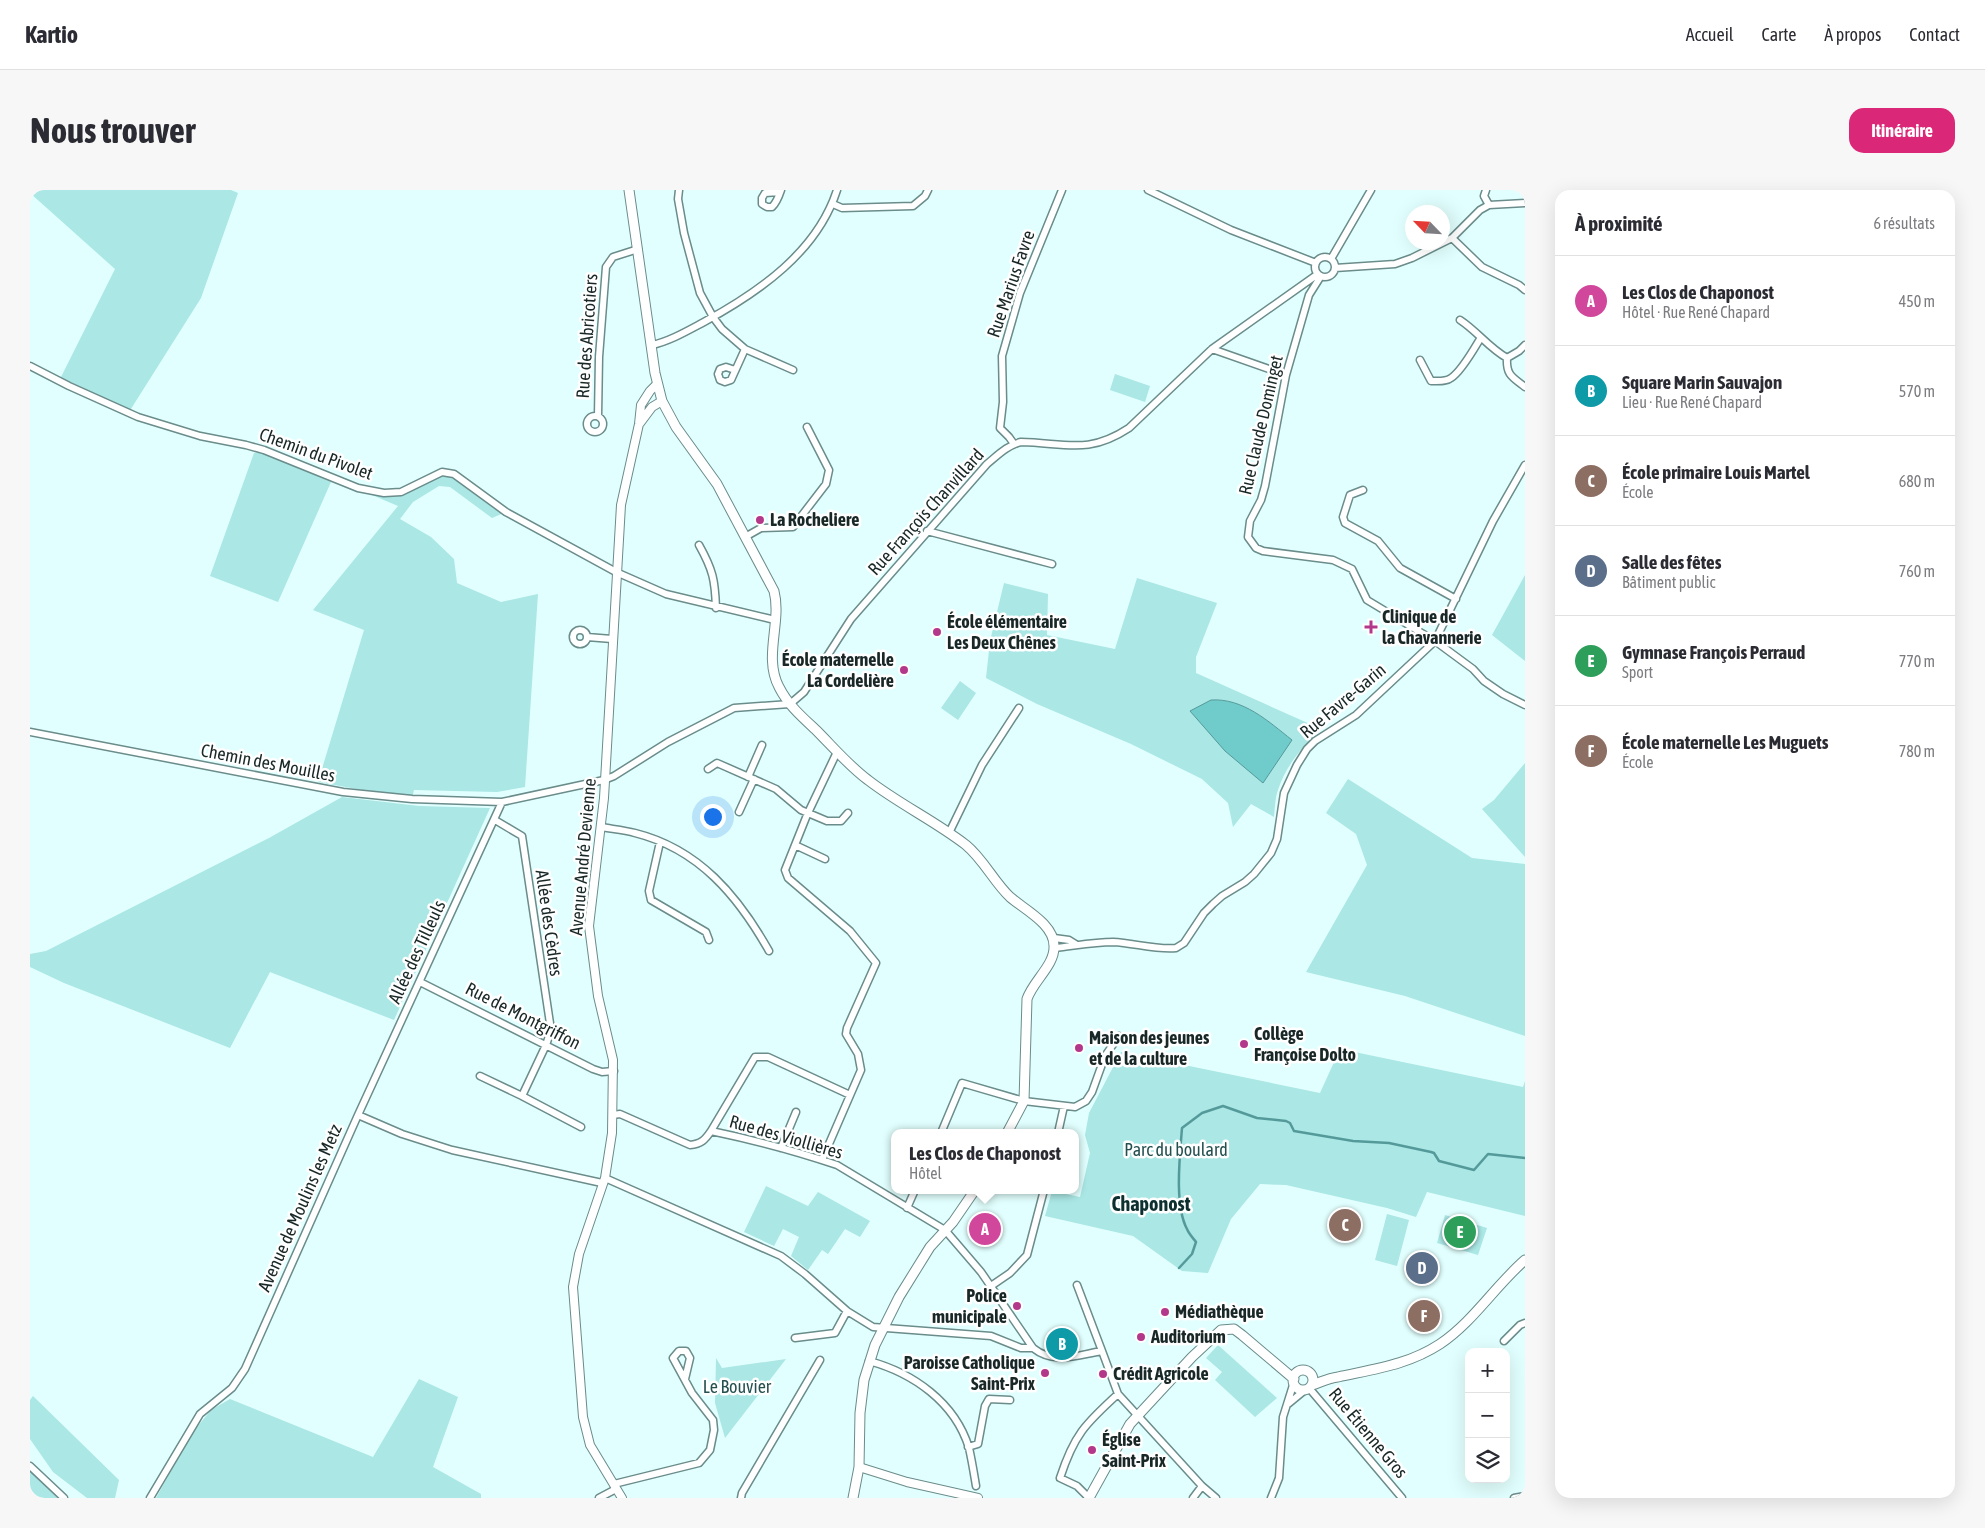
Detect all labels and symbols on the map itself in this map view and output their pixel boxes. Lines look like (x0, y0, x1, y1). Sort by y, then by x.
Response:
north arrow (1405, 205, 1450, 250)
street label: Rue Marius Favre (982, 228, 1039, 340)
street label: Rue des Abricotiers (572, 273, 601, 399)
street label: Rue Claude Dominget (1234, 353, 1287, 497)
street label: Chemin du Pivolet (257, 423, 376, 484)
street label: Rue François Chanvillard (863, 444, 988, 579)
place label: La Rocheliere (770, 509, 859, 530)
marker: La Rocheliere (754, 514, 766, 526)
place label: Clinique de la Chavannerie (1382, 606, 1482, 648)
place label: École élémentaire Les Deux Chênes (947, 611, 1067, 653)
marker: Clinique de la Chavannerie (1364, 620, 1378, 634)
marker: École élémentaire Les Deux Chênes (931, 626, 943, 638)
place label: École maternelle La Cordelière (782, 649, 894, 691)
street label: Rue Favre-Garin (1296, 659, 1390, 742)
marker: École maternelle La Cordelière (898, 664, 910, 676)
street label: Chemin des Mouilles (199, 739, 337, 786)
street label: Avenue André Devienne (565, 777, 600, 936)
your location (700, 804, 726, 830)
street label: Allée des Cèdres (532, 868, 567, 977)
street label: Allée des Tilleuls (383, 897, 450, 1007)
street label: Rue de Montgriffon (462, 978, 584, 1054)
place label: Collège Françoise Dolto (1254, 1023, 1356, 1065)
place label: Maison des jeunes et de la culture (1089, 1027, 1210, 1069)
marker: Collège Françoise Dolto (1238, 1038, 1250, 1050)
marker: Maison des jeunes et de la culture (1073, 1042, 1085, 1054)
street label: Rue des Viollières (727, 1110, 845, 1163)
street label: Avenue de Moulins les Metz (253, 1121, 346, 1295)
park label: Parc du boulard (1124, 1139, 1228, 1160)
district label: Chaponost (1112, 1192, 1191, 1215)
pin: C (1329, 1206, 1361, 1244)
pin: A (969, 1210, 1001, 1248)
pin: E (1444, 1213, 1476, 1251)
pin: D (1406, 1249, 1438, 1287)
place label: Police municipale (932, 1285, 1007, 1327)
pin: F (1408, 1297, 1440, 1335)
marker: Police municipale (1011, 1300, 1023, 1312)
place label: Médiathèque (1175, 1301, 1264, 1322)
marker: Médiathèque (1159, 1306, 1171, 1318)
pin: B (1046, 1325, 1078, 1363)
place label: Auditorium (1150, 1326, 1226, 1347)
marker: Auditorium (1135, 1331, 1147, 1343)
place label: Paroisse Catholique Saint-Prix (904, 1352, 1036, 1394)
place label: Crédit Agricole (1113, 1363, 1209, 1384)
marker: Paroisse Catholique Saint-Prix (1039, 1367, 1051, 1379)
marker: Crédit Agricole (1097, 1368, 1109, 1380)
park label: Le Bouvier (703, 1376, 772, 1397)
street label: Rue Étienne Gros (1325, 1383, 1412, 1482)
place label: Église Saint-Prix (1102, 1429, 1167, 1471)
marker: Église Saint-Prix (1086, 1444, 1098, 1456)

